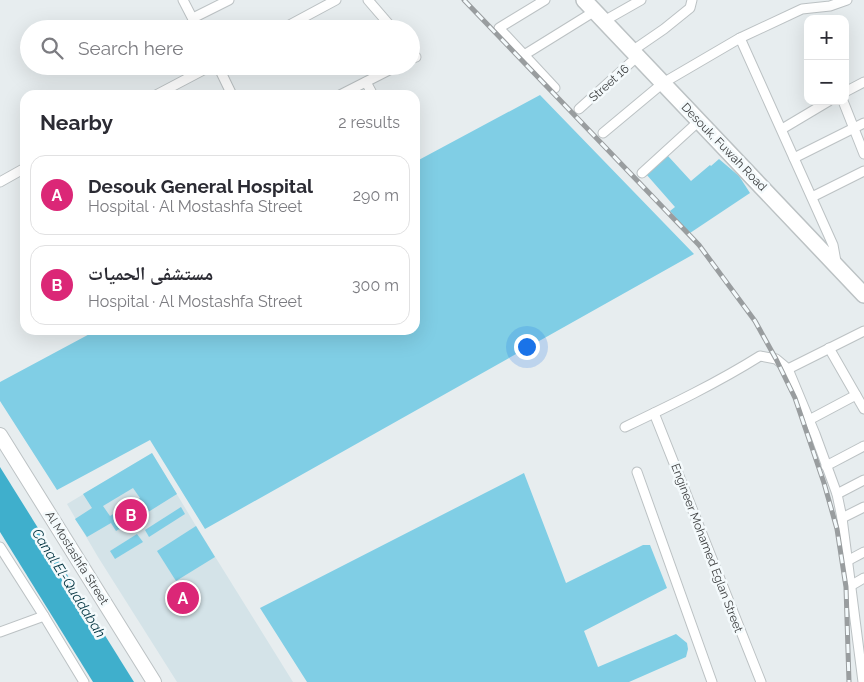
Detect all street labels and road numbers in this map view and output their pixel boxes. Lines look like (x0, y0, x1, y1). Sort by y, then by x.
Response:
street label: Street 16 (586, 62, 632, 104)
street label: Desouk, Fuwah Road (678, 100, 770, 194)
street label: Engineer Mohamed Eglan Street (668, 462, 746, 634)
street label: Al Mostashfa Street (43, 509, 111, 607)

